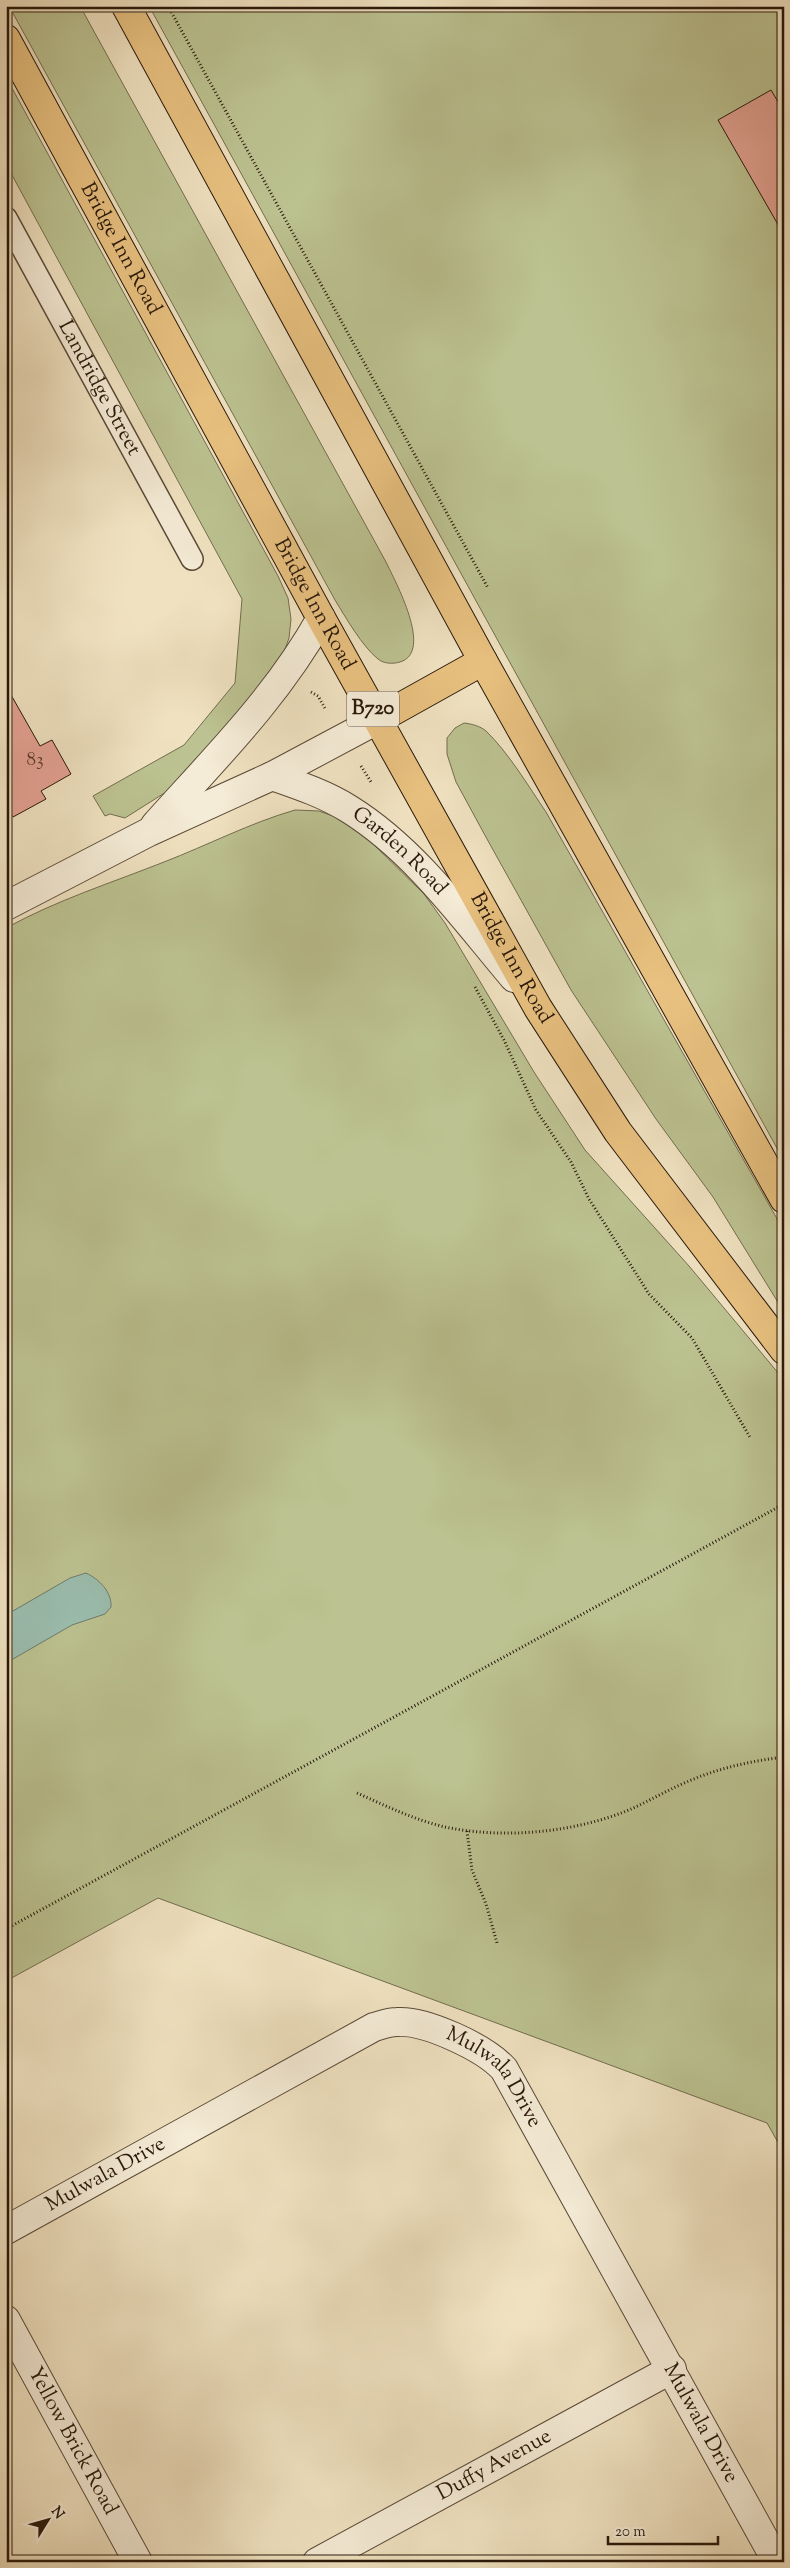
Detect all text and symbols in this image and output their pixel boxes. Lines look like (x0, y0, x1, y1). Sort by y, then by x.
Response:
street label: Bridge Inn Road (72, 177, 168, 321)
street label: Landridge Street (50, 315, 148, 461)
street label: Bridge Inn Road (266, 533, 362, 676)
road number: B720 (347, 692, 399, 726)
house number: 83 (26, 747, 44, 774)
street label: Garden Road (346, 800, 454, 903)
street label: Bridge Inn Road (462, 887, 560, 1030)
street label: Mulwala Drive (441, 2020, 549, 2133)
street label: Mulwala Drive (40, 2130, 171, 2220)
street label: Mulwala Drive (655, 2358, 745, 2489)
street label: Yellow Brick Road (19, 2362, 125, 2521)
street label: Duffy Avenue (432, 2422, 557, 2509)
north arrow (22, 2496, 72, 2546)
text: N (45, 2503, 68, 2524)
scale bar (608, 2513, 718, 2545)
text: 20 m (615, 2522, 646, 2543)

